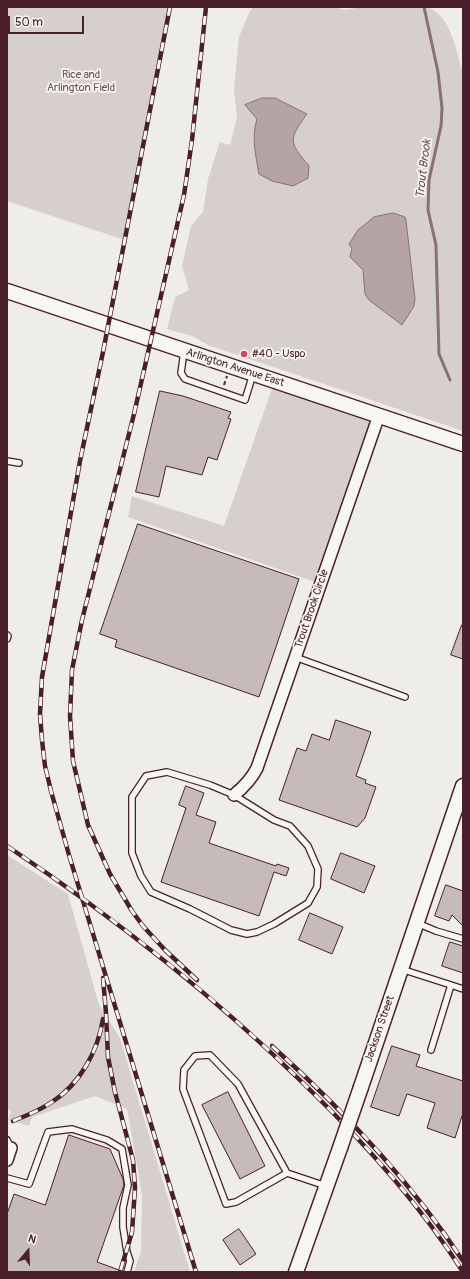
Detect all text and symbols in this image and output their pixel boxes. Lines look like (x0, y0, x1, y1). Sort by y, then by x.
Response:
scale bar (10, 8, 86, 34)
text: 50 m (15, 15, 43, 30)
park label: Rice and Arlington Field (47, 68, 115, 94)
water label: Trout Brook (413, 139, 435, 199)
street label: Arlington Avenue East (184, 346, 286, 390)
place label: #40 - Uspo (252, 347, 306, 361)
marker: #40 - Uspo (239, 349, 249, 359)
street label: Trout Brook Circle (292, 568, 332, 650)
street label: Jackson Street (362, 994, 398, 1064)
north arrow (8, 1231, 48, 1271)
text: N (26, 1232, 38, 1247)

